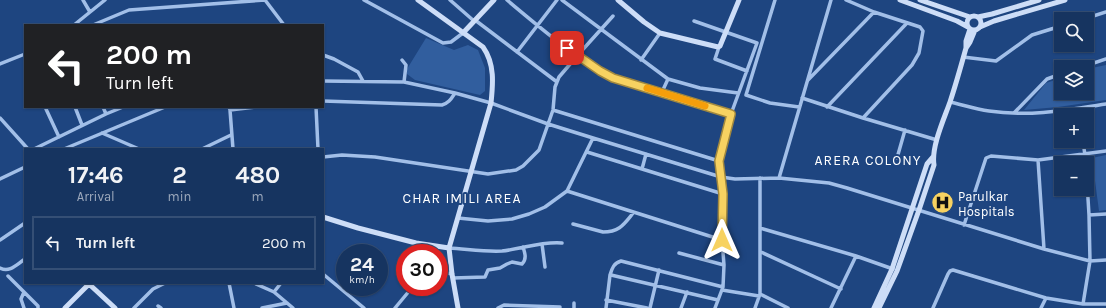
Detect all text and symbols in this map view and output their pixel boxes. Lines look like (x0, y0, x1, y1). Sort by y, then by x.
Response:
map controls (1054, 12, 1094, 196)
button: search (1054, 12, 1094, 52)
pin (550, 31, 584, 65)
icon: arrive (556, 37, 578, 59)
text: 200 m (106, 38, 192, 71)
icon: left (40, 40, 92, 92)
button: layers (1054, 60, 1094, 100)
text: Turn left (106, 72, 174, 94)
button: + (1054, 108, 1094, 148)
district label: ARERA COLONY (815, 152, 921, 169)
button: − (1054, 156, 1094, 196)
text: 17:46 (68, 161, 124, 189)
text: 2 (172, 161, 187, 189)
text: 480 (235, 161, 280, 189)
text: Arrival (77, 189, 115, 204)
text: min (167, 189, 191, 204)
text: m (252, 189, 264, 204)
place label: Parulkar Hospitals (958, 189, 1015, 219)
district label: CHAR IMILI AREA (403, 190, 521, 207)
hospital icon: Parulkar Hospitals (929, 190, 955, 216)
position arrow (701, 219, 743, 261)
icon: left (42, 232, 64, 254)
text: Turn left (76, 234, 135, 252)
text: 200 m (262, 234, 306, 252)
speed limit sign: 30 (396, 244, 448, 296)
text: 24 (350, 253, 374, 276)
text: km/h (349, 274, 375, 286)

